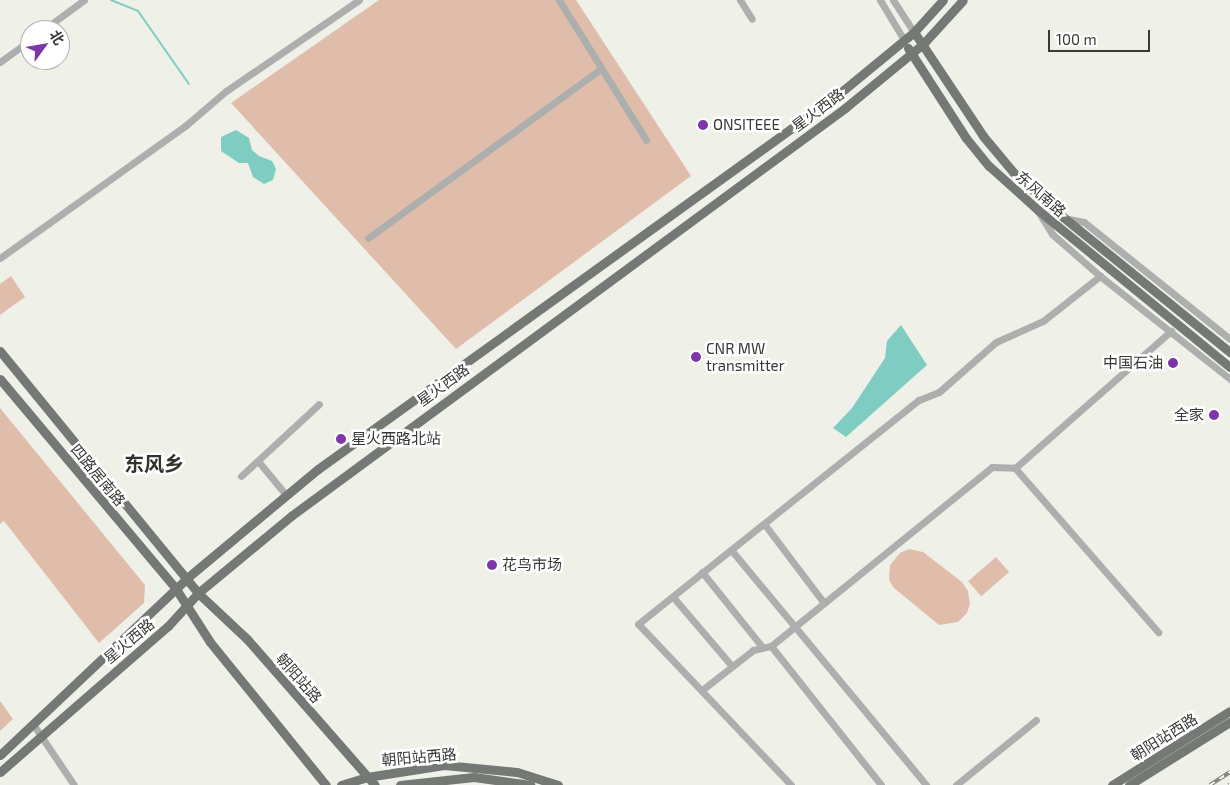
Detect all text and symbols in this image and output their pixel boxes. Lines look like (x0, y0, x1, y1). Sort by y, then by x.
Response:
north arrow (20, 20, 70, 70)
scale bar (1050, 20, 1152, 52)
text: 北 (46, 27, 68, 48)
text: 100 m (1056, 30, 1097, 48)
street label: 星火西路 (789, 85, 847, 135)
place label: ONSITEEE (713, 116, 780, 134)
marker: ONSITEEE (697, 119, 709, 131)
street label: 东风南路 (1012, 168, 1070, 220)
place label: CNR MW transmitter (706, 339, 785, 374)
marker: CNR MW transmitter (690, 351, 702, 363)
place label: 中国石油 (1103, 354, 1163, 372)
marker: 中国石油 (1167, 357, 1179, 369)
street label: 星火西路 (413, 360, 473, 410)
place label: 全家 (1174, 406, 1204, 424)
marker: 全家 (1208, 409, 1220, 421)
place label: 星火西路北站 (351, 430, 441, 448)
marker: 星火西路北站 (335, 433, 347, 445)
street label: 四路居南路 (67, 440, 129, 510)
district label: 东风乡 (124, 451, 184, 475)
place label: 花鸟市场 (502, 556, 562, 574)
marker: 花鸟市场 (486, 559, 498, 571)
street label: 星火西路 (100, 615, 158, 667)
street label: 朝阳站路 (273, 649, 325, 707)
street label: 朝阳站西路 (1127, 709, 1201, 765)
street label: 朝阳站西路 (381, 745, 457, 769)

